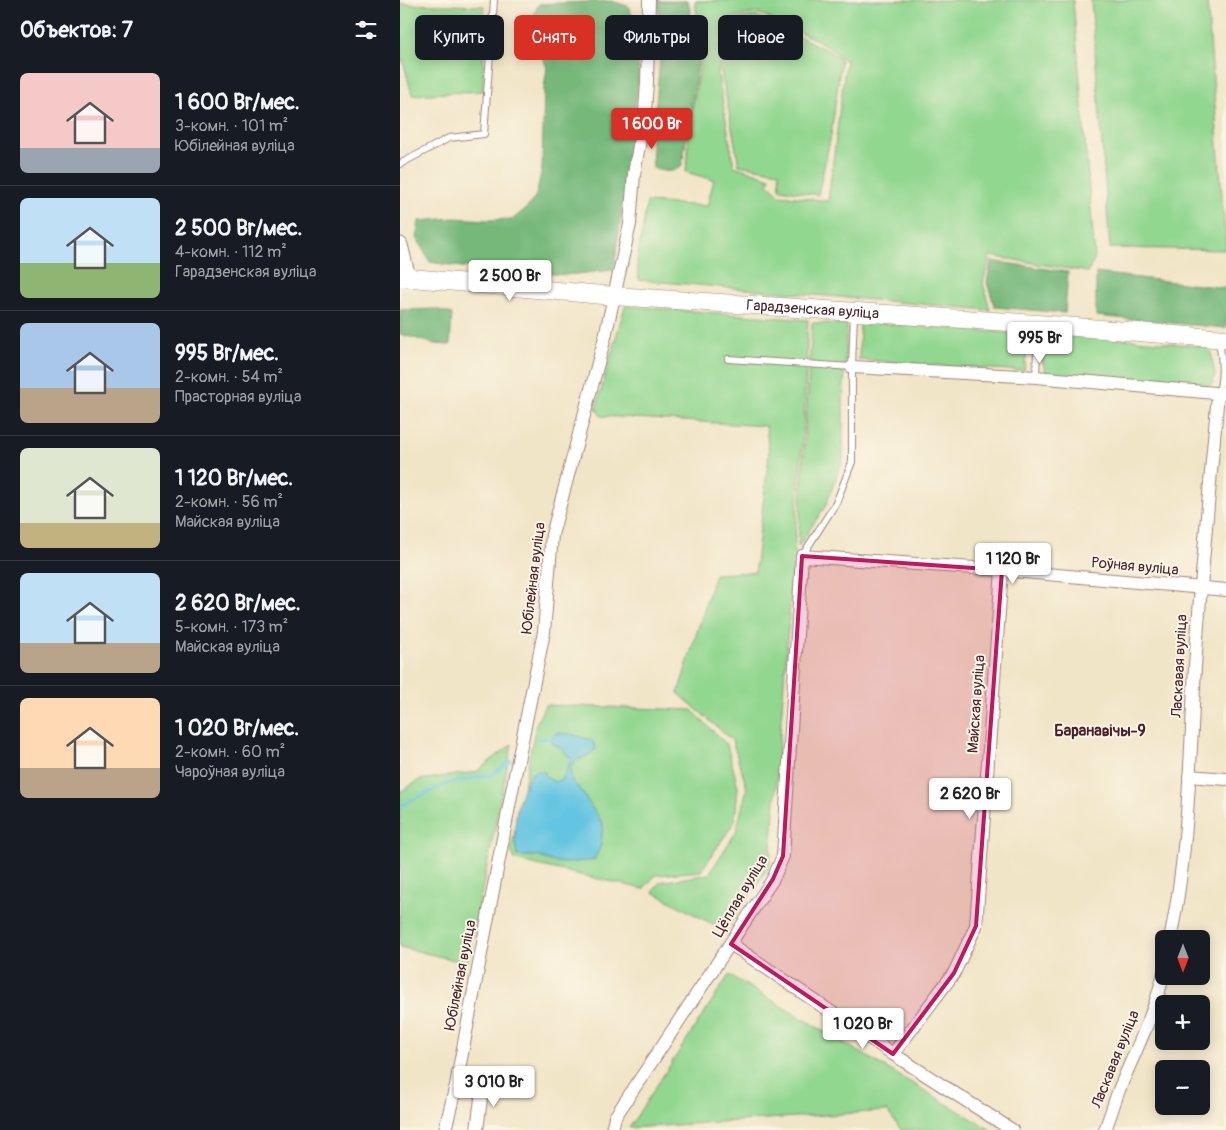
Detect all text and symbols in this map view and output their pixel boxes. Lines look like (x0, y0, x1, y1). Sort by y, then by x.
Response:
chip: Купить (415, 15, 504, 60)
chip: Снять (514, 15, 595, 60)
chip: Фильтры (605, 15, 708, 60)
chip: Новое (718, 15, 803, 60)
icon: filters (352, 16, 380, 44)
text: Объектов: 7 (20, 17, 133, 44)
text: 1 600 Br/мес. (175, 89, 300, 116)
icon: home (60, 93, 120, 153)
pin: 1 600 Br (600, 108, 704, 150)
text: 1 600 Br (622, 114, 682, 134)
text: 3-комн. · 101 m² (175, 116, 288, 136)
text: Юбілейная вуліца (175, 136, 295, 156)
text: 2 500 Br/мес. (175, 215, 302, 242)
icon: home (60, 218, 120, 278)
text: 4-комн. · 112 m² (175, 242, 287, 262)
pin: 2 500 Br (458, 260, 562, 302)
text: Гарадзенская вуліца (175, 262, 317, 282)
text: 2 500 Br (479, 266, 541, 286)
street label: Гарадзенская вуліца (746, 296, 880, 323)
pin: 995 Br (999, 322, 1081, 364)
text: 995 Br (1018, 328, 1062, 348)
text: 995 Br/мес. (175, 340, 279, 367)
icon: home (60, 343, 120, 403)
text: 2-комн. · 54 m² (175, 367, 283, 387)
text: Прасторная вуліца (175, 387, 301, 407)
text: 1 120 Br/мес. (175, 465, 293, 492)
icon: home (60, 468, 120, 528)
text: 2-комн. · 56 m² (175, 492, 283, 512)
text: Майская вуліца (175, 512, 280, 532)
street label: Юбілейная вуліца (517, 521, 550, 635)
pin: 1 120 Br (961, 542, 1065, 585)
text: 1 120 Br (986, 549, 1040, 569)
street label: Роўная вуліца (1091, 553, 1179, 580)
text: 2 620 Br/мес. (175, 590, 301, 617)
icon: home (60, 593, 120, 653)
street label: Ласкавая вуліца (1167, 614, 1192, 719)
text: 5-комн. · 173 m² (175, 617, 288, 637)
text: Майская вуліца (175, 637, 280, 657)
street label: Майская вуліца (964, 654, 989, 754)
text: 1 020 Br/мес. (175, 715, 299, 742)
icon: home (60, 718, 120, 778)
district label: Баранавічы-9 (1054, 721, 1146, 741)
text: 2-комн. · 60 m² (175, 742, 285, 762)
text: Чароўная вуліца (175, 762, 285, 782)
pin: 2 620 Br (918, 778, 1022, 820)
text: 2 620 Br (940, 784, 1000, 804)
street label: Цёплая вуліца (709, 852, 772, 941)
street label: Юбілейная вуліца (440, 918, 481, 1032)
north arrow (1155, 930, 1210, 985)
map controls (1155, 930, 1210, 1115)
button: + (1155, 995, 1210, 1050)
pin: 1 020 Br (811, 1008, 915, 1050)
street label: Ласкавая вуліца (1087, 1008, 1144, 1112)
text: 1 020 Br (834, 1014, 892, 1034)
button: − (1155, 1060, 1210, 1115)
pin: 3 010 Br (442, 1066, 546, 1108)
text: 3 010 Br (465, 1072, 523, 1092)

